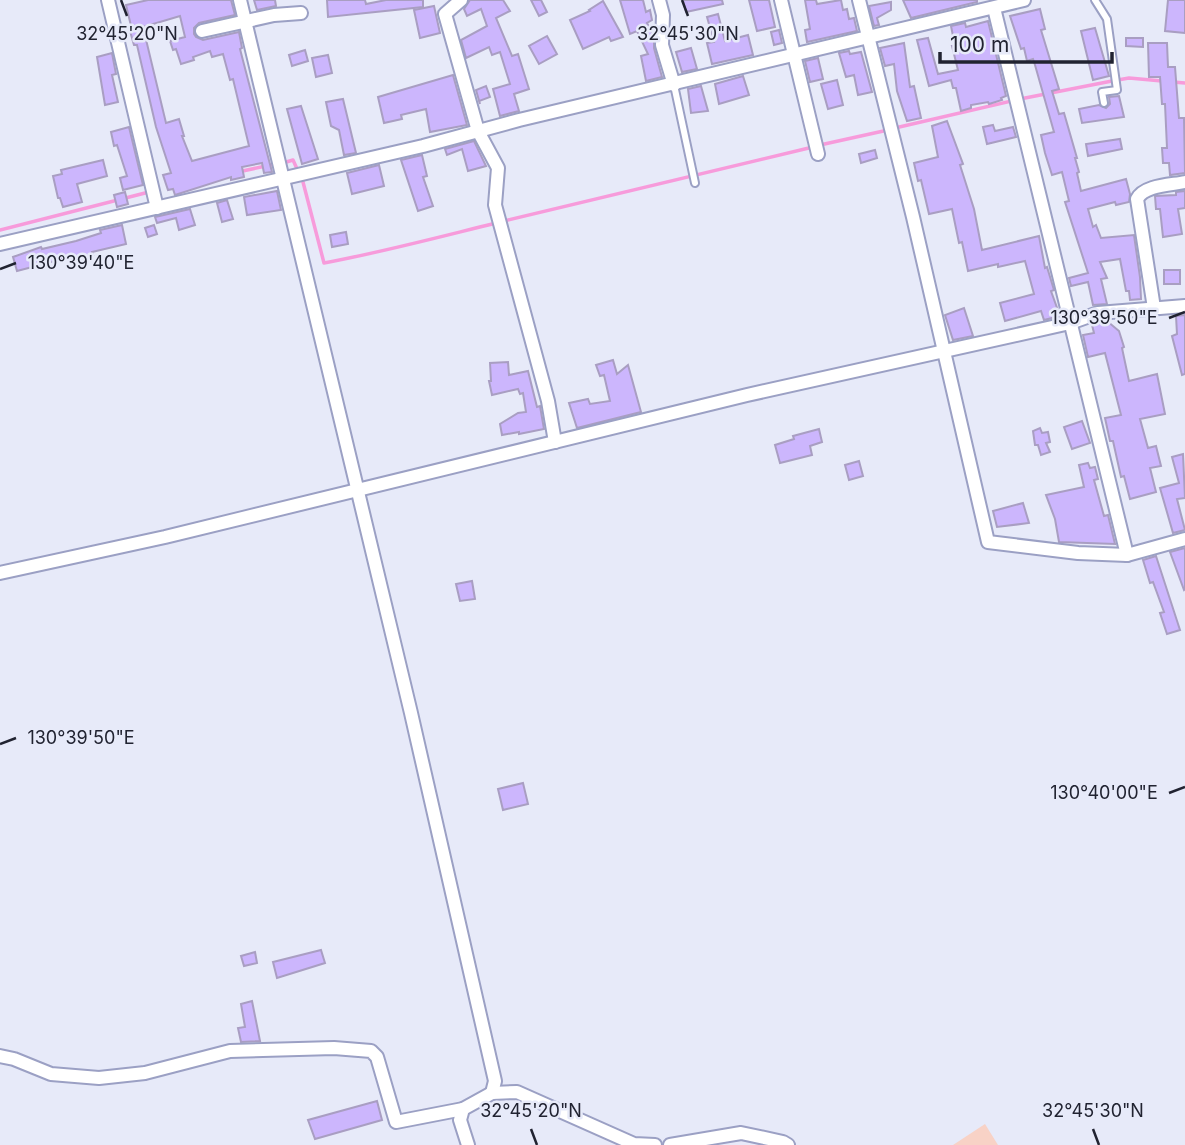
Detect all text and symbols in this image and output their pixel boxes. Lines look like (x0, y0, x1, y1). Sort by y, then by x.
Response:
scale bar (940, 21, 1112, 65)
text: 32°45'20"N (76, 23, 178, 44)
text: 32°45'30"N (637, 23, 739, 44)
text: 100 m (950, 32, 1009, 57)
text: 130°39'40"E (28, 252, 134, 273)
text: 130°39'50"E (1050, 307, 1158, 328)
text: 130°39'50"E (27, 727, 135, 748)
text: 130°40'00"E (1050, 782, 1158, 803)
text: 32°45'20"N (480, 1100, 582, 1121)
text: 32°45'30"N (1042, 1100, 1144, 1121)

